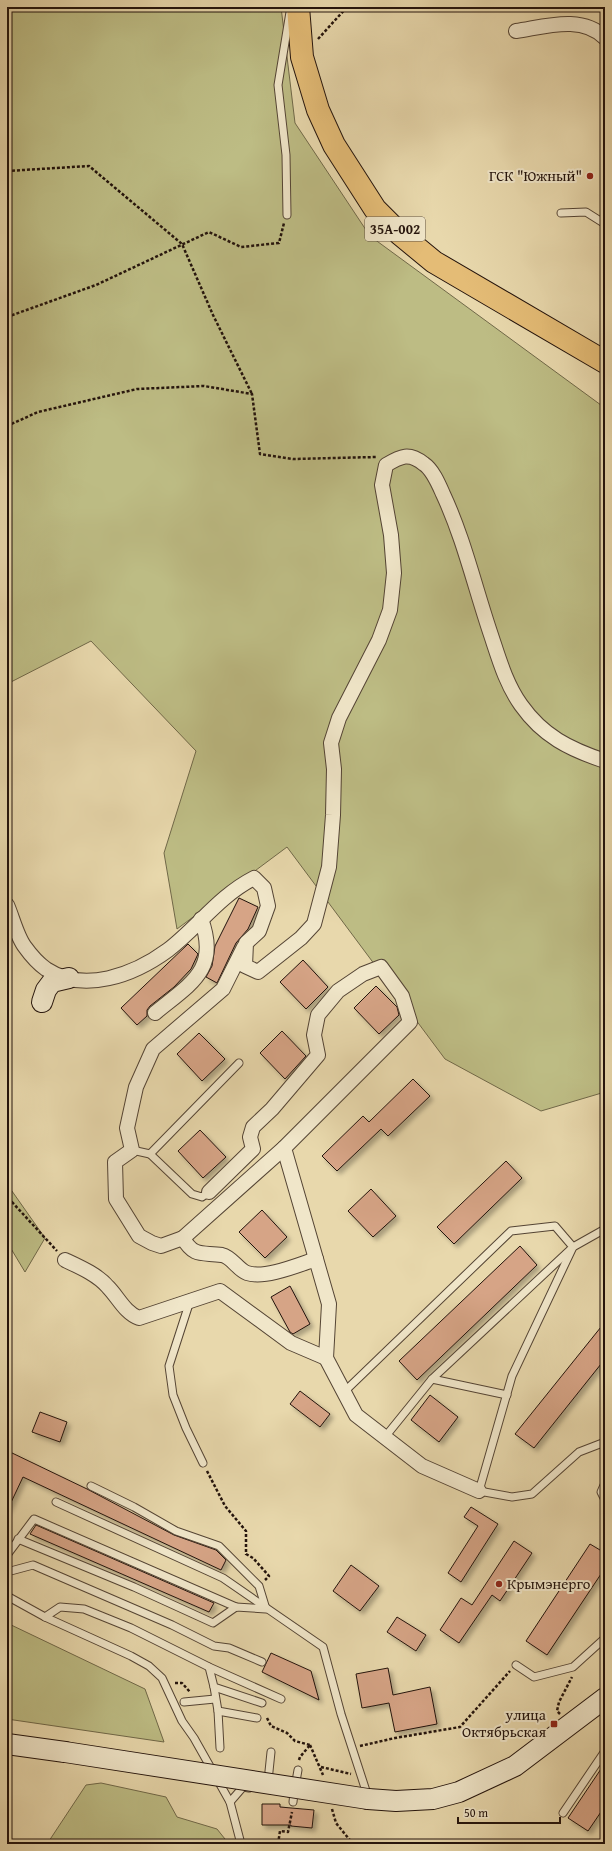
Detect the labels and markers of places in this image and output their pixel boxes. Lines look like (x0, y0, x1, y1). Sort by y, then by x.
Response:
place label: ГСК "Южный" (489, 165, 582, 186)
marker: ГСК "Южный" (585, 171, 595, 181)
place label: Крымэнерго (507, 1573, 591, 1594)
marker: Крымэнерго (494, 1579, 504, 1589)
place label: улица Октябрьская (462, 1704, 547, 1742)
marker: улица Октябрьская (549, 1719, 559, 1729)

